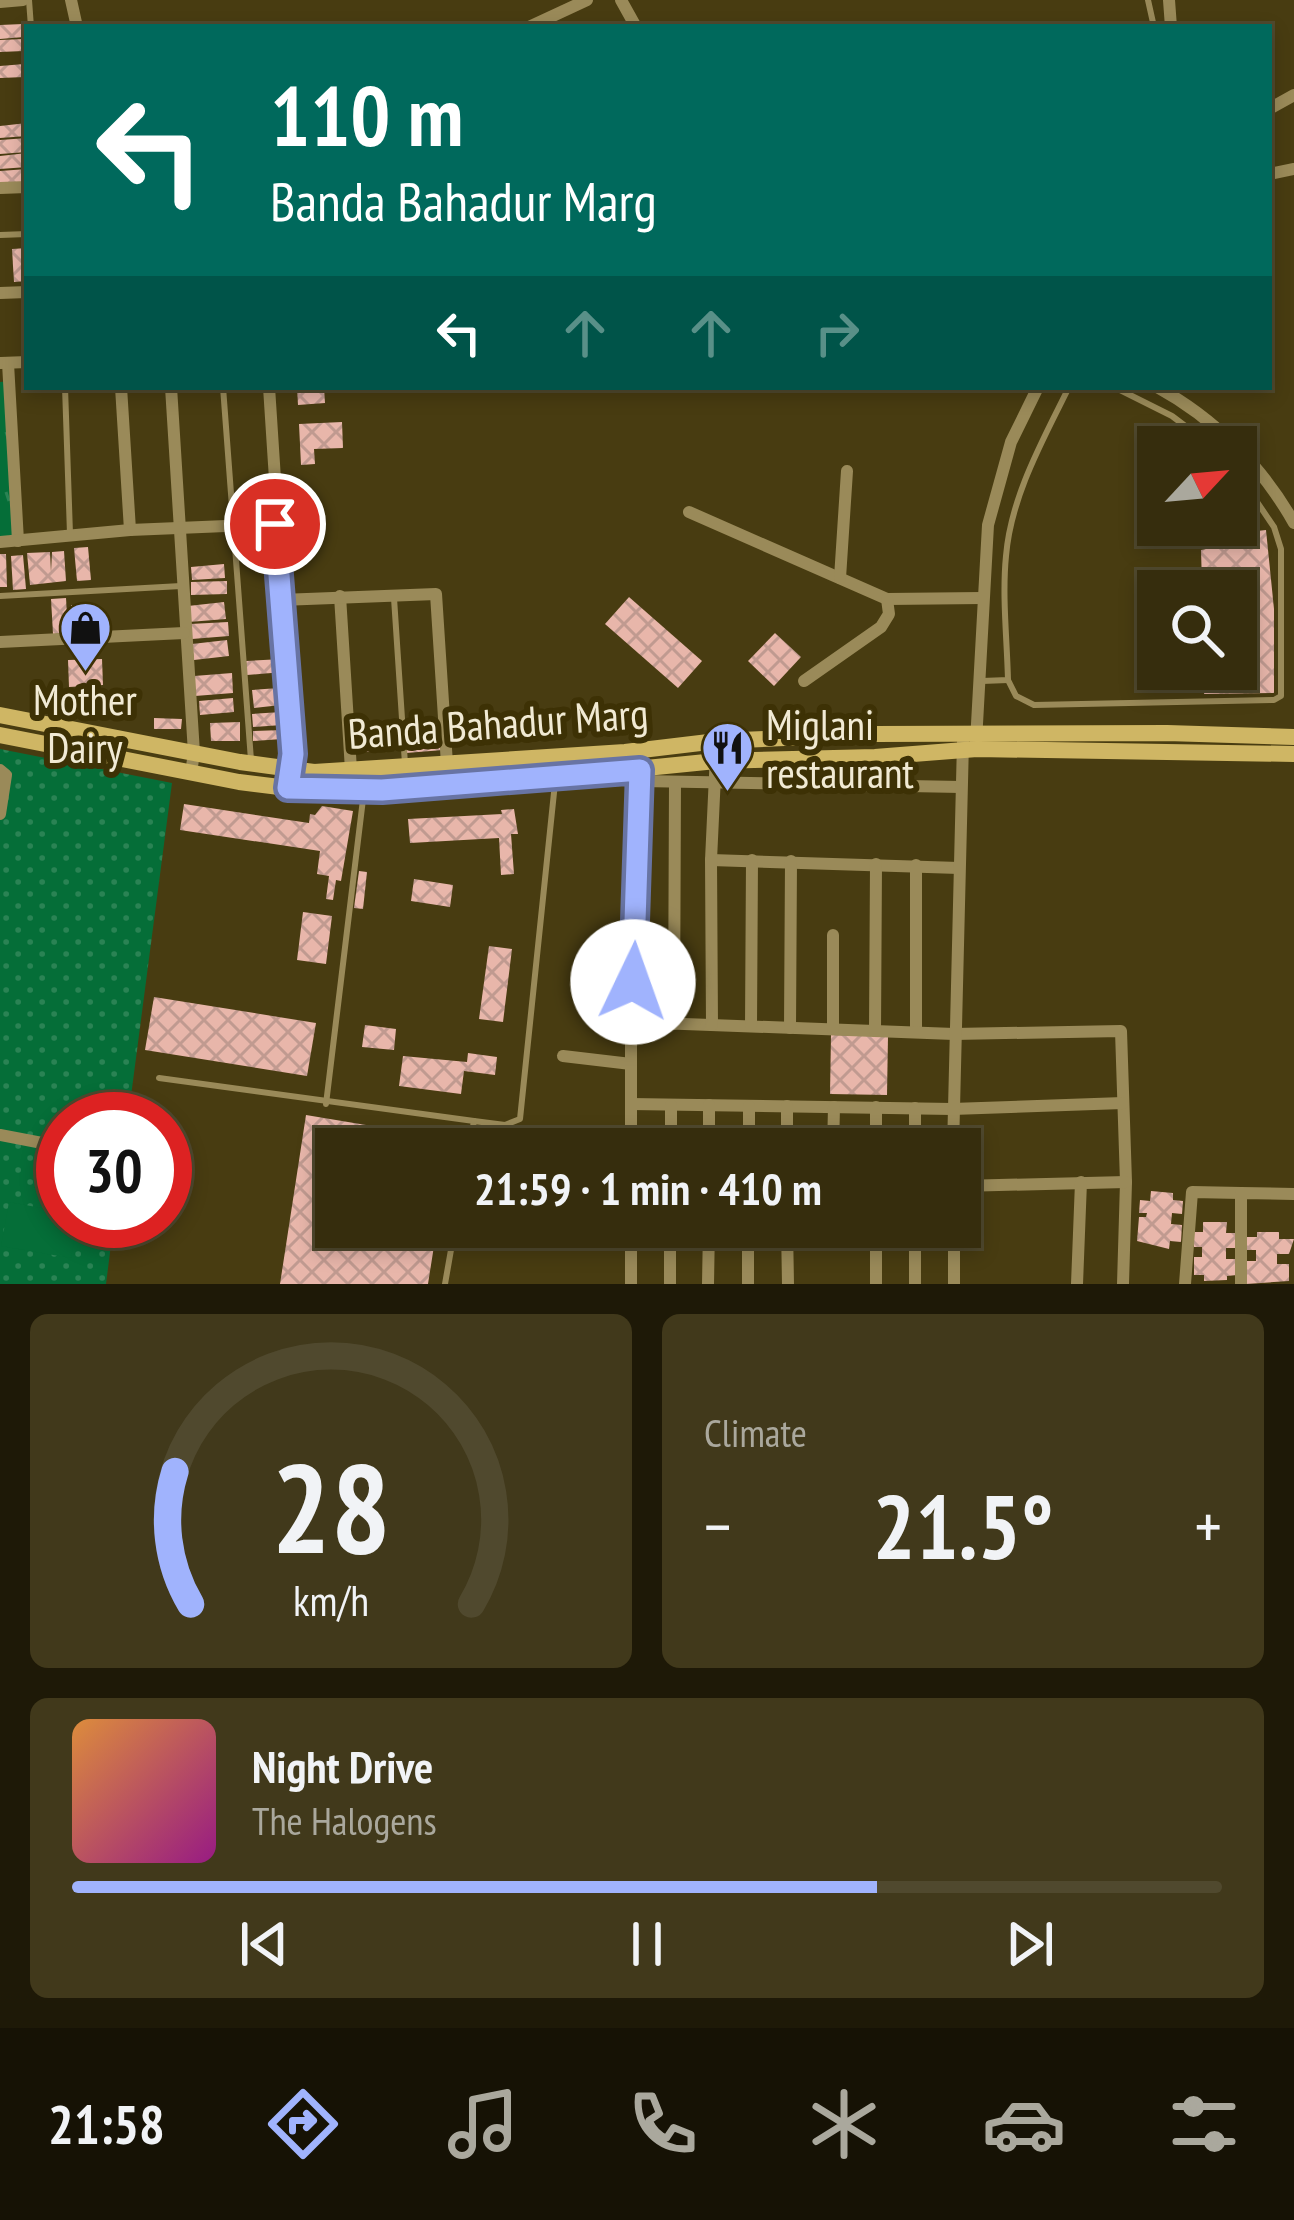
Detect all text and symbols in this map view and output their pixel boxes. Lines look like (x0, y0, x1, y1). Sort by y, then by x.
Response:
text: 110 m (270, 60, 463, 169)
icon: left (72, 72, 228, 228)
text: Banda Bahadur Marg (270, 166, 657, 236)
icon: left (426, 300, 492, 366)
icon: ahead (552, 300, 618, 366)
icon: ahead (678, 300, 744, 366)
icon: right (804, 300, 870, 366)
north arrow (1137, 426, 1257, 546)
map controls (1137, 426, 1257, 690)
pin (224, 473, 326, 575)
icon: arrive (242, 491, 308, 557)
button: search (1137, 570, 1257, 690)
shop icon: Mother Dairy (57, 599, 113, 673)
place label: Mother Dairy (33, 672, 137, 775)
street label: Banda Bahadur Marg (346, 685, 650, 761)
place label: Miglani restaurant (766, 697, 914, 800)
restaurant icon: Miglani restaurant (699, 720, 755, 794)
position arrow (570, 919, 696, 1045)
speed limit sign: 30 (36, 1092, 192, 1248)
text: 21:59 · 1 min · 410 m (474, 1159, 822, 1217)
text: Climate (704, 1407, 807, 1458)
text: 28 (271, 1426, 391, 1587)
text: 21.5° (873, 1467, 1053, 1584)
text: − (704, 1483, 731, 1568)
text: + (1195, 1483, 1222, 1568)
text: km/h (293, 1572, 369, 1628)
text: Night Drive (252, 1737, 433, 1795)
text: The Halogens (252, 1795, 437, 1846)
icon: previous (231, 1911, 297, 1977)
icon: pause (614, 1911, 680, 1977)
icon: next (997, 1911, 1063, 1977)
icon: directions (261, 2082, 345, 2166)
icon: music (441, 2082, 525, 2166)
icon: phone (621, 2082, 705, 2166)
icon: climate (802, 2082, 886, 2166)
icon: car (982, 2082, 1066, 2166)
icon: filters (1162, 2082, 1246, 2166)
text: 21:58 (48, 2089, 165, 2159)

